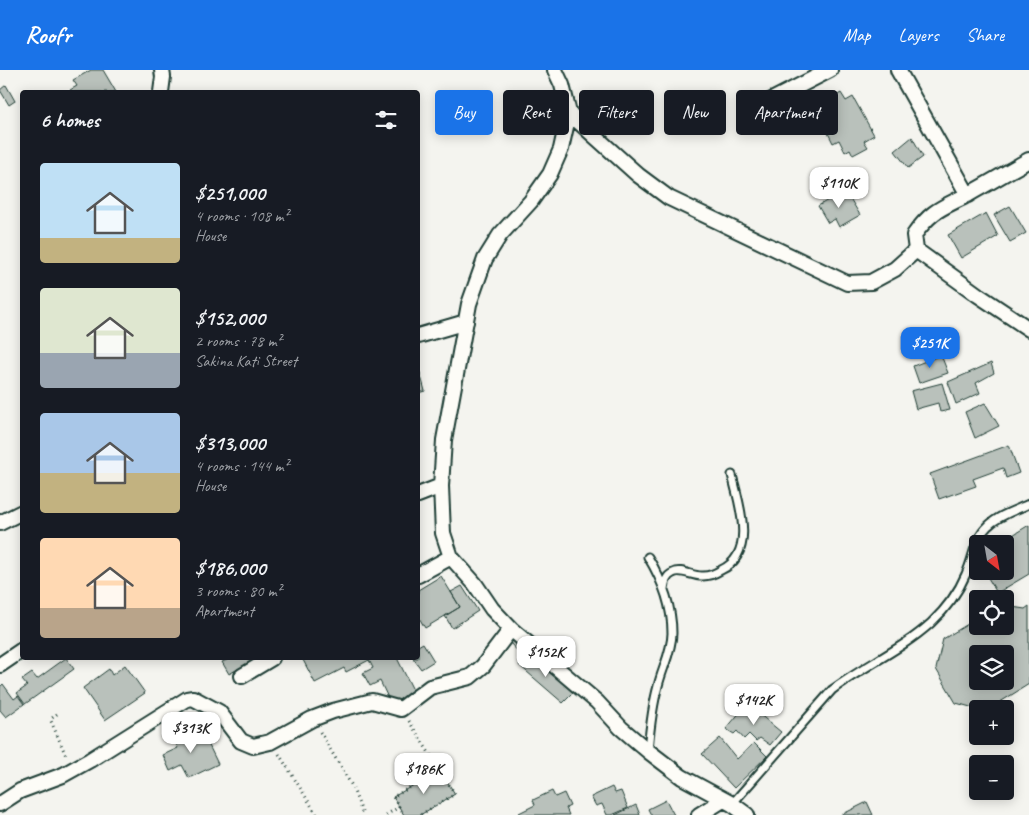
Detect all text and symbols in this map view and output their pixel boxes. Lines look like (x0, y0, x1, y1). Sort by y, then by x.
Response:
text: Roofr (25, 20, 71, 50)
text: Map (843, 24, 871, 46)
text: Layers (899, 24, 938, 46)
text: Share (966, 24, 1004, 46)
chip: Buy (435, 90, 493, 135)
chip: Rent (503, 90, 569, 135)
chip: Filters (579, 90, 654, 135)
chip: New (664, 90, 726, 135)
chip: Apartment (736, 90, 838, 135)
icon: filters (372, 106, 400, 134)
text: 6 homes (40, 107, 100, 133)
pin: $110K (804, 166, 874, 209)
text: $110K (821, 173, 857, 193)
text: $251,000 (195, 180, 265, 206)
icon: home (80, 183, 140, 243)
text: 4 rooms · 108 m² (195, 206, 289, 226)
text: House (195, 226, 226, 246)
text: $152,000 (195, 305, 265, 331)
icon: home (80, 308, 140, 368)
pin: $251K (895, 326, 965, 369)
text: 2 rooms · 78 m² (195, 331, 281, 351)
text: $251K (912, 333, 948, 353)
text: Sakina Kati Street (195, 351, 297, 371)
text: $313,000 (195, 430, 265, 456)
icon: home (80, 433, 140, 493)
text: 4 rooms · 144 m² (195, 456, 289, 476)
text: House (195, 476, 226, 496)
north arrow (969, 535, 1014, 580)
map controls (969, 535, 1014, 800)
text: $186,000 (195, 555, 266, 581)
icon: home (80, 558, 140, 618)
text: 3 rooms · 80 m² (195, 581, 281, 601)
button: locate (969, 590, 1014, 635)
text: Apartment (195, 601, 254, 621)
pin: $152K (511, 636, 581, 678)
text: $152K (528, 642, 564, 662)
button: layers (969, 645, 1014, 690)
pin: $142K (719, 684, 789, 726)
text: $142K (736, 690, 772, 710)
button: + (969, 700, 1014, 745)
pin: $313K (156, 712, 226, 754)
text: $313K (173, 718, 209, 738)
pin: $186K (389, 752, 459, 795)
button: − (969, 755, 1014, 800)
text: $186K (405, 759, 443, 779)

